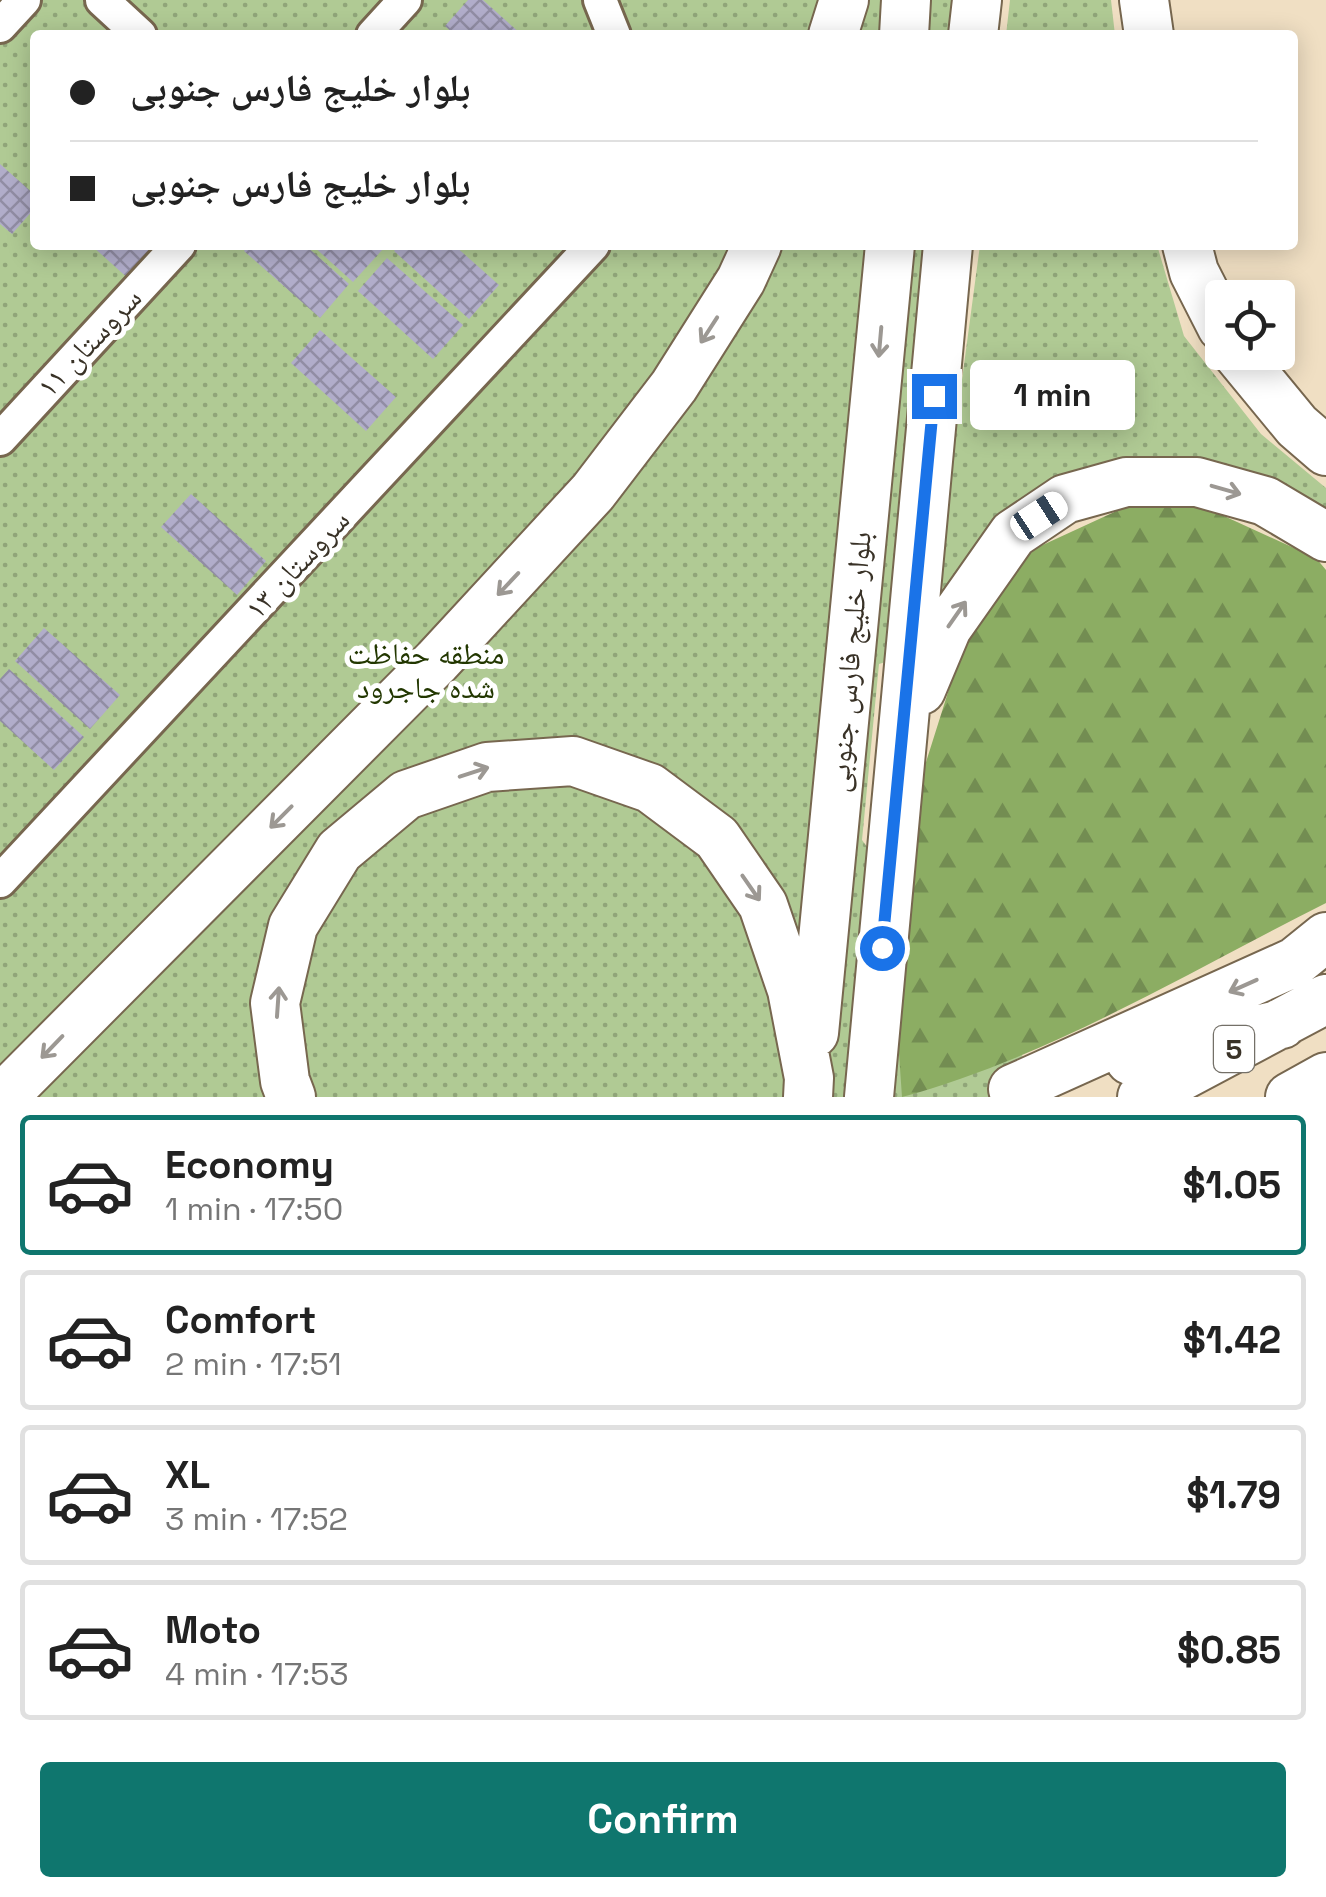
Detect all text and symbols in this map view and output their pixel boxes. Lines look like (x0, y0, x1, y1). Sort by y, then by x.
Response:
text: بلوار خلیج فارس جنوبی (130, 64, 470, 112)
text: بلوار خلیج فارس جنوبی (130, 160, 470, 208)
street label: سروستان ۱۱ (28, 279, 150, 405)
map controls (1205, 280, 1295, 370)
button: locate (1205, 280, 1295, 370)
one-way arrow (699, 315, 720, 344)
one-way arrow (870, 325, 889, 358)
callout: 1 min (969, 361, 1134, 431)
route end (912, 374, 957, 419)
text: 1 min (1013, 375, 1092, 415)
one-way arrow (1210, 482, 1241, 500)
car (1006, 487, 1072, 545)
street label: سروستان ۱۳ (236, 501, 358, 627)
street label: بلوار خلیج فارس جنوبی (818, 530, 880, 794)
one-way arrow (497, 571, 520, 596)
one-way arrow (946, 601, 967, 628)
park label: منطقه حفاظت شده جاجرود (348, 634, 504, 707)
one-way arrow (458, 761, 490, 779)
one-way arrow (270, 804, 294, 828)
one-way arrow (740, 873, 761, 901)
route start (860, 926, 905, 971)
one-way arrow (1228, 978, 1259, 996)
one-way arrow (269, 986, 288, 1018)
road number: 5 (1214, 1026, 1254, 1072)
one-way arrow (40, 1035, 64, 1059)
icon: car (45, 1140, 135, 1230)
text: Economy (165, 1141, 334, 1189)
text: $1.05 (1183, 1161, 1281, 1209)
text: 1 min · 17:50 (165, 1189, 343, 1229)
icon: car (45, 1295, 135, 1385)
text: Comfort (165, 1296, 316, 1344)
text: $1.42 (1183, 1316, 1281, 1364)
text: 2 min · 17:51 (165, 1344, 342, 1384)
icon: car (45, 1450, 135, 1540)
text: XL (165, 1451, 210, 1499)
text: $1.79 (1186, 1471, 1281, 1519)
text: 3 min · 17:52 (165, 1499, 348, 1539)
icon: car (45, 1605, 135, 1695)
text: Moto (165, 1606, 261, 1654)
text: $0.85 (1177, 1626, 1281, 1674)
text: 4 min · 17:53 (165, 1654, 349, 1694)
button: Confirm (40, 1762, 1286, 1877)

